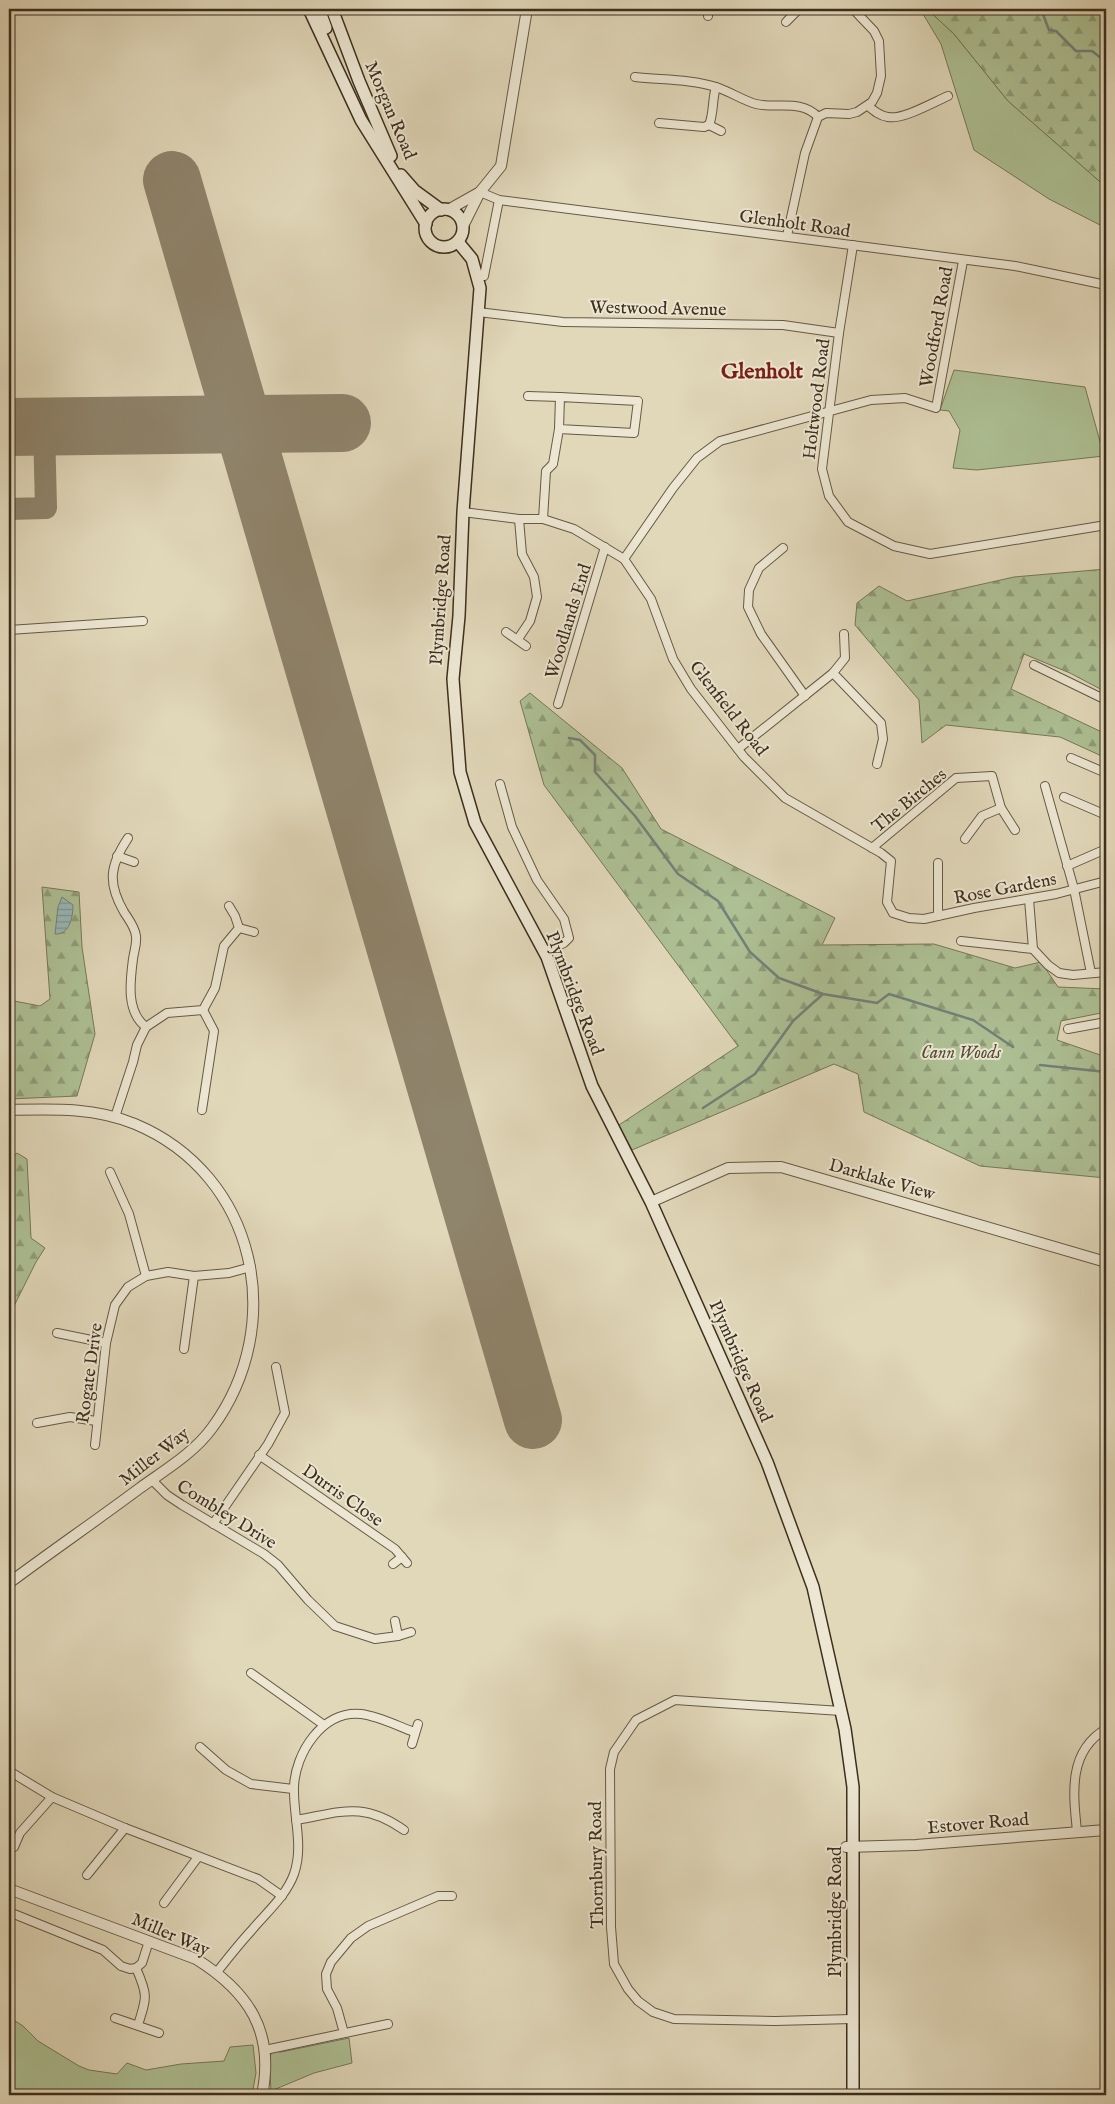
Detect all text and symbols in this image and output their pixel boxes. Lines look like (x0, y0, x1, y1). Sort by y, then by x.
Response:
street label: Morgan Road (359, 58, 421, 164)
street label: Glenholt Road (738, 205, 852, 244)
street label: Woodford Road (916, 265, 959, 389)
street label: Westwood Avenue (589, 297, 727, 322)
street label: Holtwood Road (799, 337, 836, 461)
district label: Glenholt (721, 358, 804, 386)
street label: Plymbridge Road (425, 534, 458, 666)
street label: Woodlands End (541, 561, 598, 682)
street label: Glenfield Road (683, 657, 772, 762)
street label: The Birches (868, 764, 952, 838)
street label: Rose Gardens (952, 868, 1059, 911)
street label: Plymbridge Road (539, 928, 608, 1059)
park label: Cann Woods (921, 1042, 1002, 1065)
street label: Darklake View (826, 1154, 938, 1207)
street label: Plymbridge Road (702, 1297, 777, 1426)
street label: Rogate Drive (72, 1322, 109, 1425)
street label: Miller Way (115, 1423, 195, 1492)
street label: Durris Close (297, 1460, 387, 1533)
street label: Combley Drive (172, 1475, 281, 1555)
street label: Thornbury Road (585, 1801, 610, 1929)
street label: Estover Road (926, 1809, 1030, 1840)
street label: Plymbridge Road (825, 1846, 848, 1977)
street label: Miller Way (128, 1909, 213, 1962)

